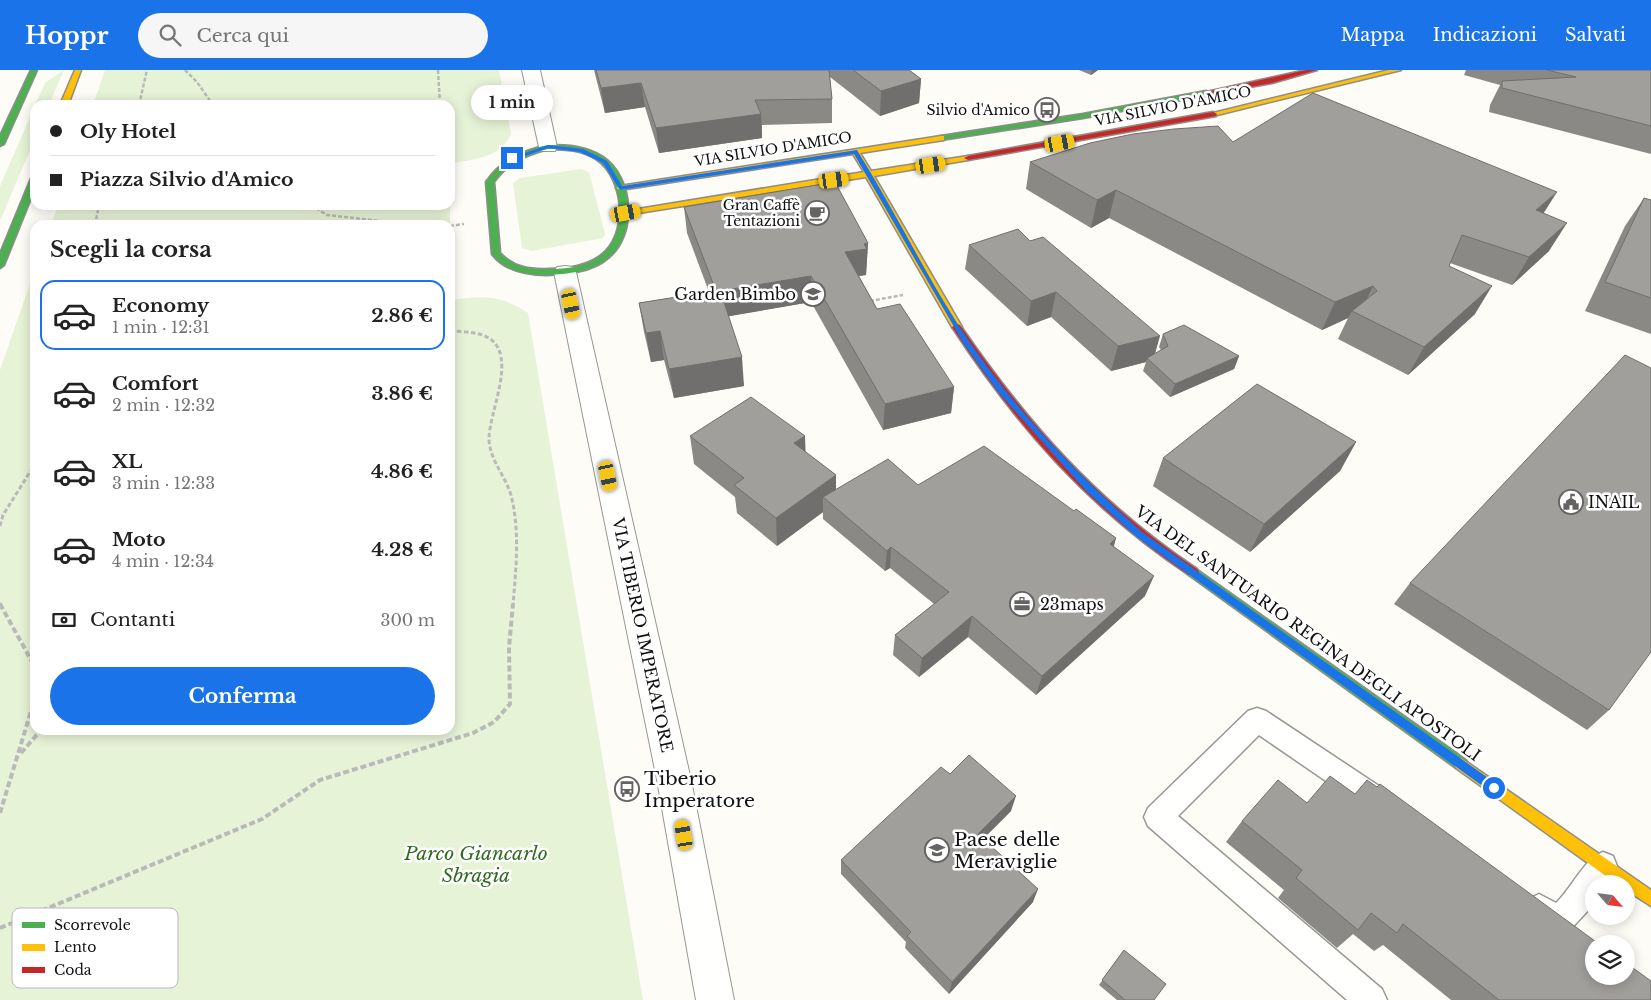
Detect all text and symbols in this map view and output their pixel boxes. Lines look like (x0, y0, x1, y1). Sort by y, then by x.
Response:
search box (138, 13, 488, 58)
text: Hoppr (25, 21, 108, 50)
icon: search (156, 21, 184, 49)
text: Cerca qui (196, 24, 289, 47)
text: Mappa (1341, 24, 1405, 46)
text: Indicazioni (1433, 24, 1537, 46)
text: Salvati (1565, 24, 1626, 46)
street label: VIA SILVIO D'AMICO (1092, 82, 1253, 130)
callout: 1 min (471, 86, 553, 121)
text: 1 min (489, 92, 535, 112)
bus stop icon: Silvio d'Amico (1034, 97, 1060, 123)
place label: Silvio d'Amico (926, 101, 1030, 119)
text: Oly Hotel (80, 120, 176, 143)
street label: VIA SILVIO D'AMICO (692, 128, 853, 170)
car (1043, 133, 1076, 153)
route end (501, 147, 523, 169)
car (915, 155, 946, 175)
text: Piazza Silvio d'Amico (80, 168, 294, 191)
car (818, 170, 849, 190)
place label: Gran Caffè Tentazioni (723, 196, 800, 230)
cafe icon: Gran Caffè Tentazioni (804, 200, 830, 226)
car (609, 203, 642, 223)
text: Scegli la corsa (50, 236, 212, 263)
school or university icon: Garden Bimbo (800, 281, 826, 307)
place label: Garden Bimbo (674, 284, 796, 304)
car (560, 288, 581, 320)
icon: car (52, 293, 97, 338)
text: Economy (112, 294, 209, 317)
text: 2.86 € (371, 304, 433, 327)
text: 1 min · 12:31 (112, 317, 210, 337)
icon: car (52, 371, 97, 416)
text: Comfort (112, 372, 199, 395)
text: 3.86 € (372, 382, 433, 405)
text: 2 min · 12:32 (112, 395, 215, 415)
icon: car (52, 449, 97, 494)
text: XL (112, 450, 142, 473)
text: 4.86 € (371, 460, 433, 483)
car (597, 460, 618, 492)
text: 3 min · 12:33 (112, 473, 215, 493)
public building icon: INAIL (1558, 489, 1584, 515)
place label: INAIL (1588, 492, 1640, 512)
street label: VIA DEL SANTUARIO REGINA DEGLI APOSTOLI (1130, 500, 1485, 765)
street label: VIA TIBERIO IMPERATORE (608, 515, 678, 754)
icon: car (52, 527, 97, 572)
text: Moto (112, 528, 166, 551)
text: 4.28 € (371, 538, 433, 561)
text: 4 min · 12:34 (112, 551, 214, 571)
office icon: 23maps (1009, 591, 1035, 617)
place label: 23maps (1040, 594, 1104, 614)
icon: cash (50, 606, 78, 634)
text: Contanti (90, 608, 175, 631)
text: 300 m (381, 610, 435, 630)
button: Conferma (50, 667, 435, 725)
place label: Tiberio Imperatore (644, 767, 755, 812)
bus stop icon: Tiberio Imperatore (614, 776, 640, 802)
route start (1483, 777, 1505, 799)
car (674, 819, 693, 851)
place label: Paese delle Meraviglie (954, 828, 1060, 873)
school or university icon: Paese delle Meraviglie (924, 837, 950, 863)
park label: Parco Giancarlo Sbragia (403, 842, 548, 887)
north arrow (1585, 875, 1635, 925)
map controls (1585, 875, 1635, 985)
legend (12, 908, 178, 988)
text: Scorrevole (54, 916, 131, 934)
button: layers (1585, 935, 1635, 985)
text: Lento (54, 938, 96, 956)
text: Coda (54, 961, 92, 979)

